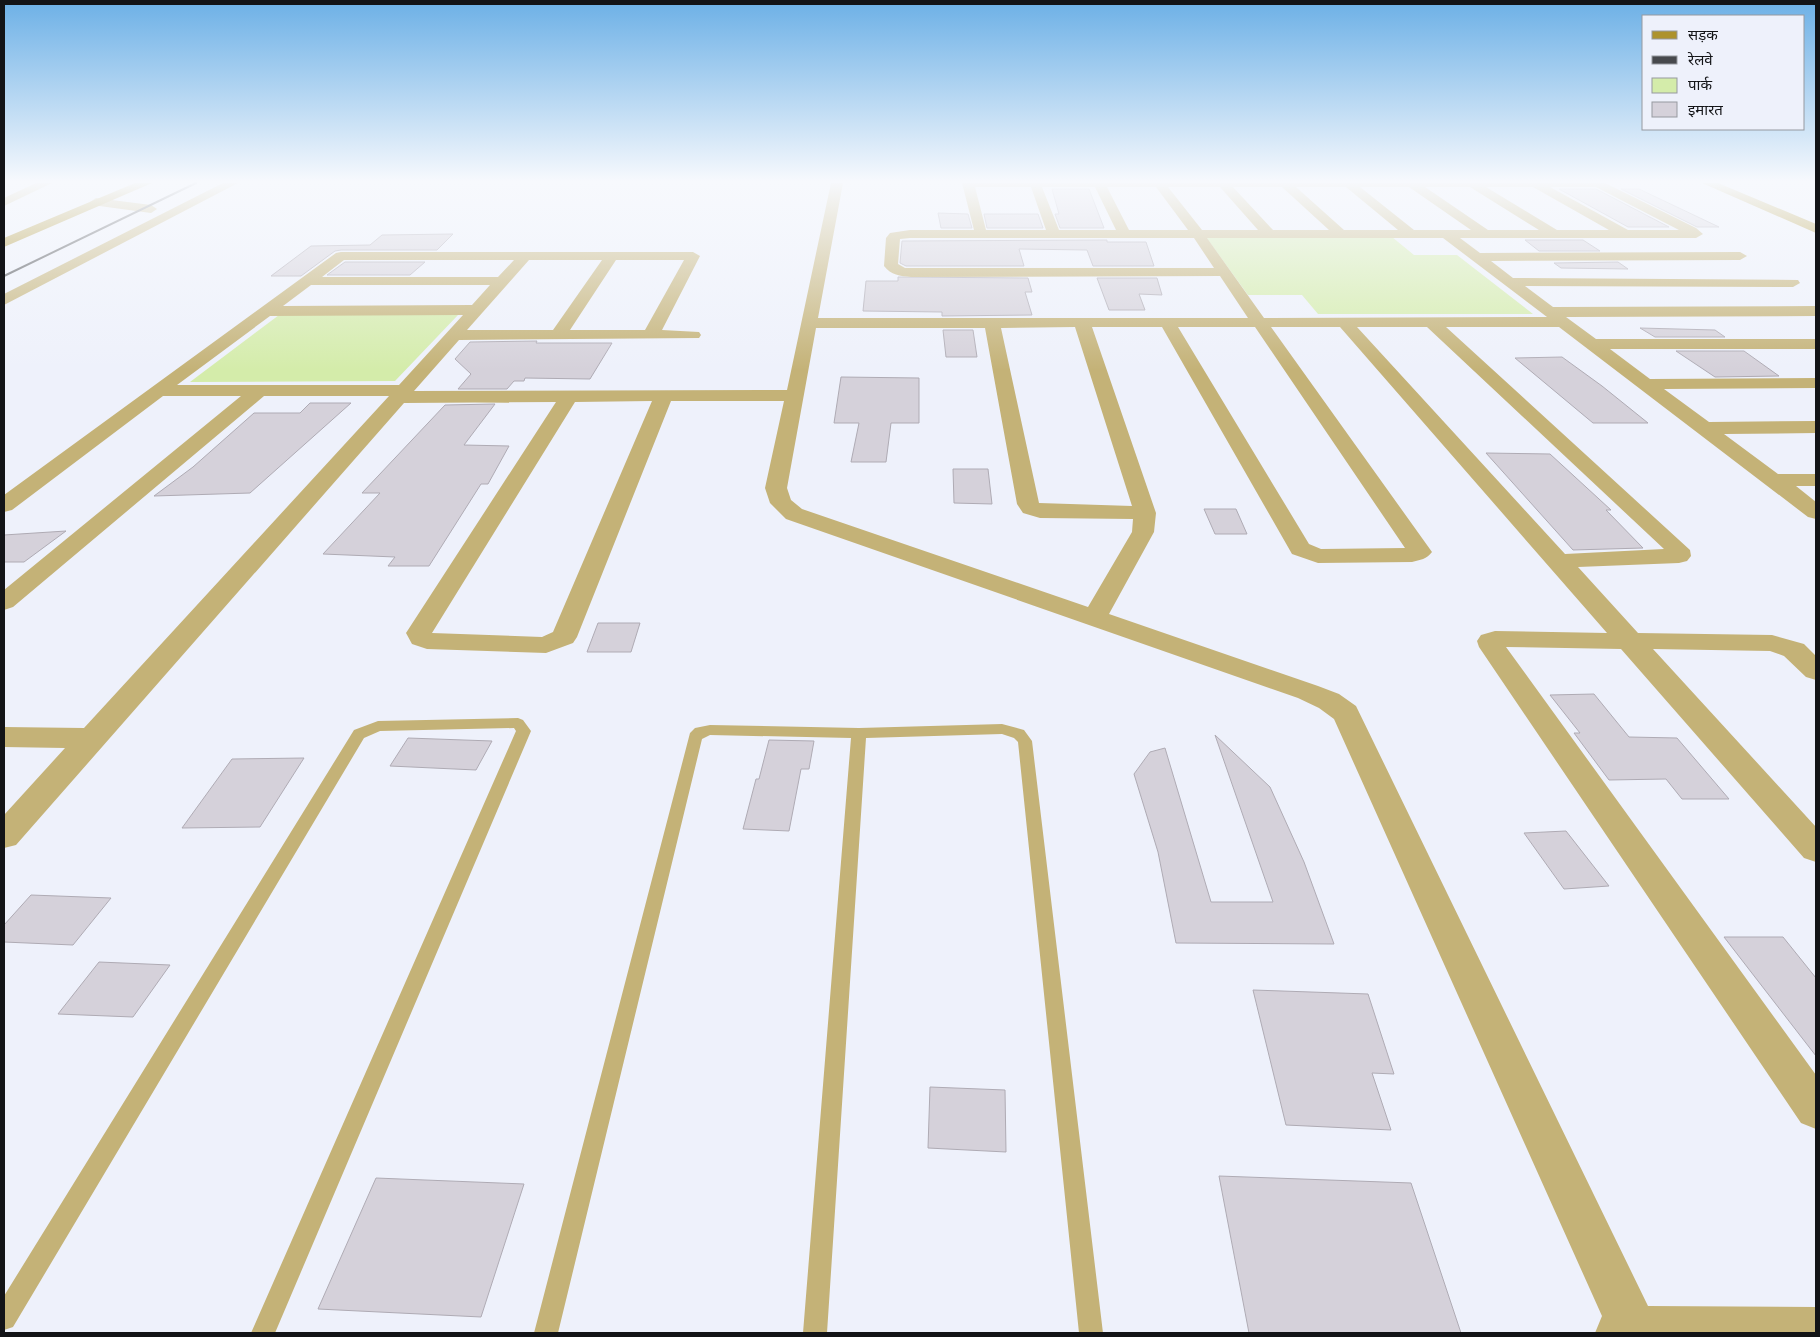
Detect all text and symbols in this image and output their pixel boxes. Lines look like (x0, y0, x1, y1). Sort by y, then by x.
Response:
legend (1642, 15, 1805, 130)
text: सड़क (1688, 26, 1718, 43)
text: रेलवे (1687, 51, 1713, 68)
text: पार्क (1688, 76, 1712, 93)
text: इमारत (1688, 101, 1723, 118)

